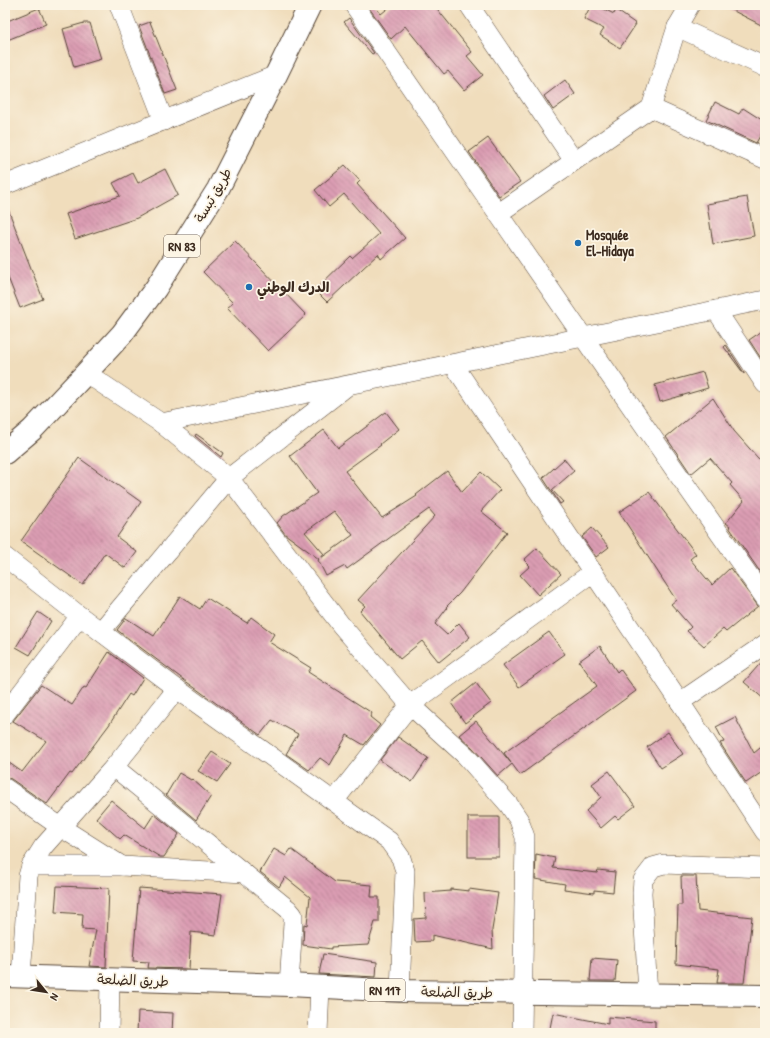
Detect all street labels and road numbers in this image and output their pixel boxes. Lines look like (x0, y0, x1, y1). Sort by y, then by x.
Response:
street label: طريق تبسة (189, 164, 236, 225)
road number: RN 83 (164, 235, 200, 257)
street label: طريق الضلعة (97, 969, 169, 990)
road number: RN 117 (365, 979, 405, 1001)
street label: طريق الضلعة (421, 981, 493, 1002)

